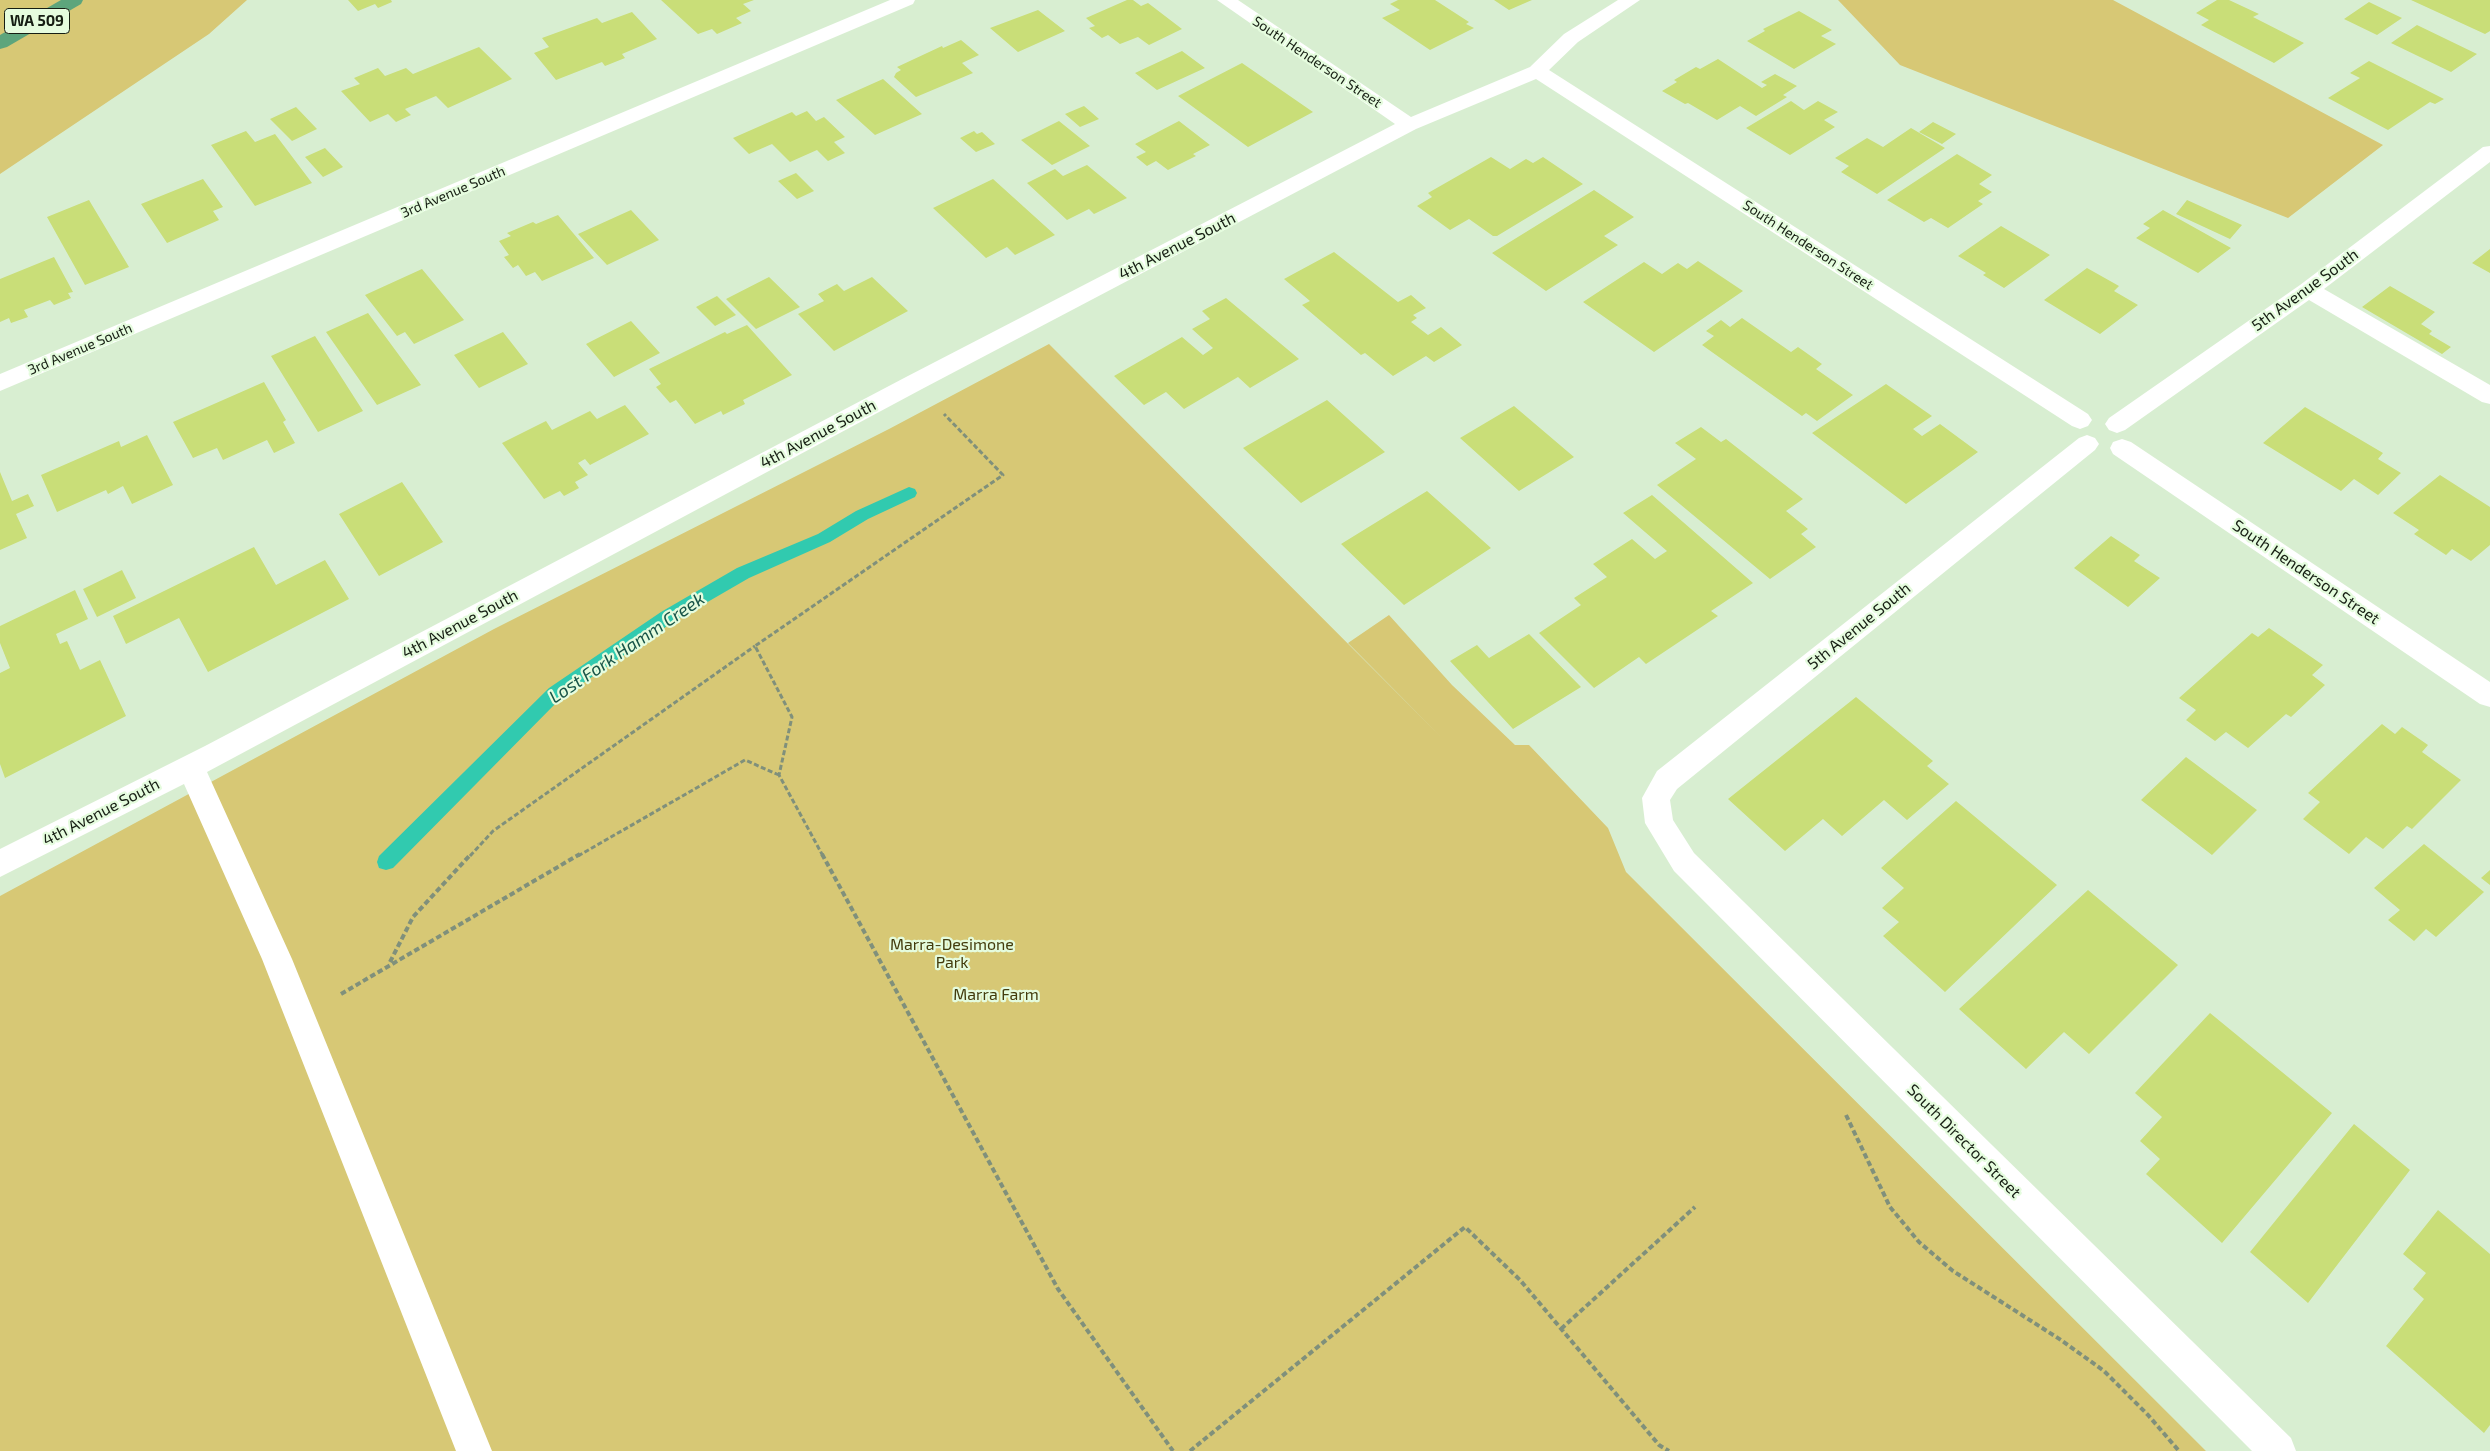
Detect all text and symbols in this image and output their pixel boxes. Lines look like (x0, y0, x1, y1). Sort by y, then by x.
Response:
road number: WA 509 (5, 8, 70, 34)
street label: South Henderson Street (1249, 13, 1385, 111)
street label: 3rd Avenue South (398, 162, 508, 222)
street label: South Henderson Street (1740, 197, 1876, 293)
street label: 4th Avenue South (1115, 208, 1239, 284)
street label: 5th Avenue South (2248, 245, 2362, 335)
street label: 3rd Avenue South (25, 319, 135, 379)
street label: 4th Avenue South (757, 395, 879, 473)
street label: South Henderson Street (2229, 516, 2383, 628)
street label: 5th Avenue South (1803, 578, 1915, 674)
street label: 4th Avenue South (399, 585, 521, 663)
water label: Lost Fork Hamm Creek (545, 588, 709, 708)
street label: 4th Avenue South (39, 774, 163, 850)
park label: Marra-Desimone Park (890, 935, 1014, 973)
park label: Marra Farm (953, 985, 1039, 1005)
street label: South Director Street (1903, 1080, 2025, 1202)

